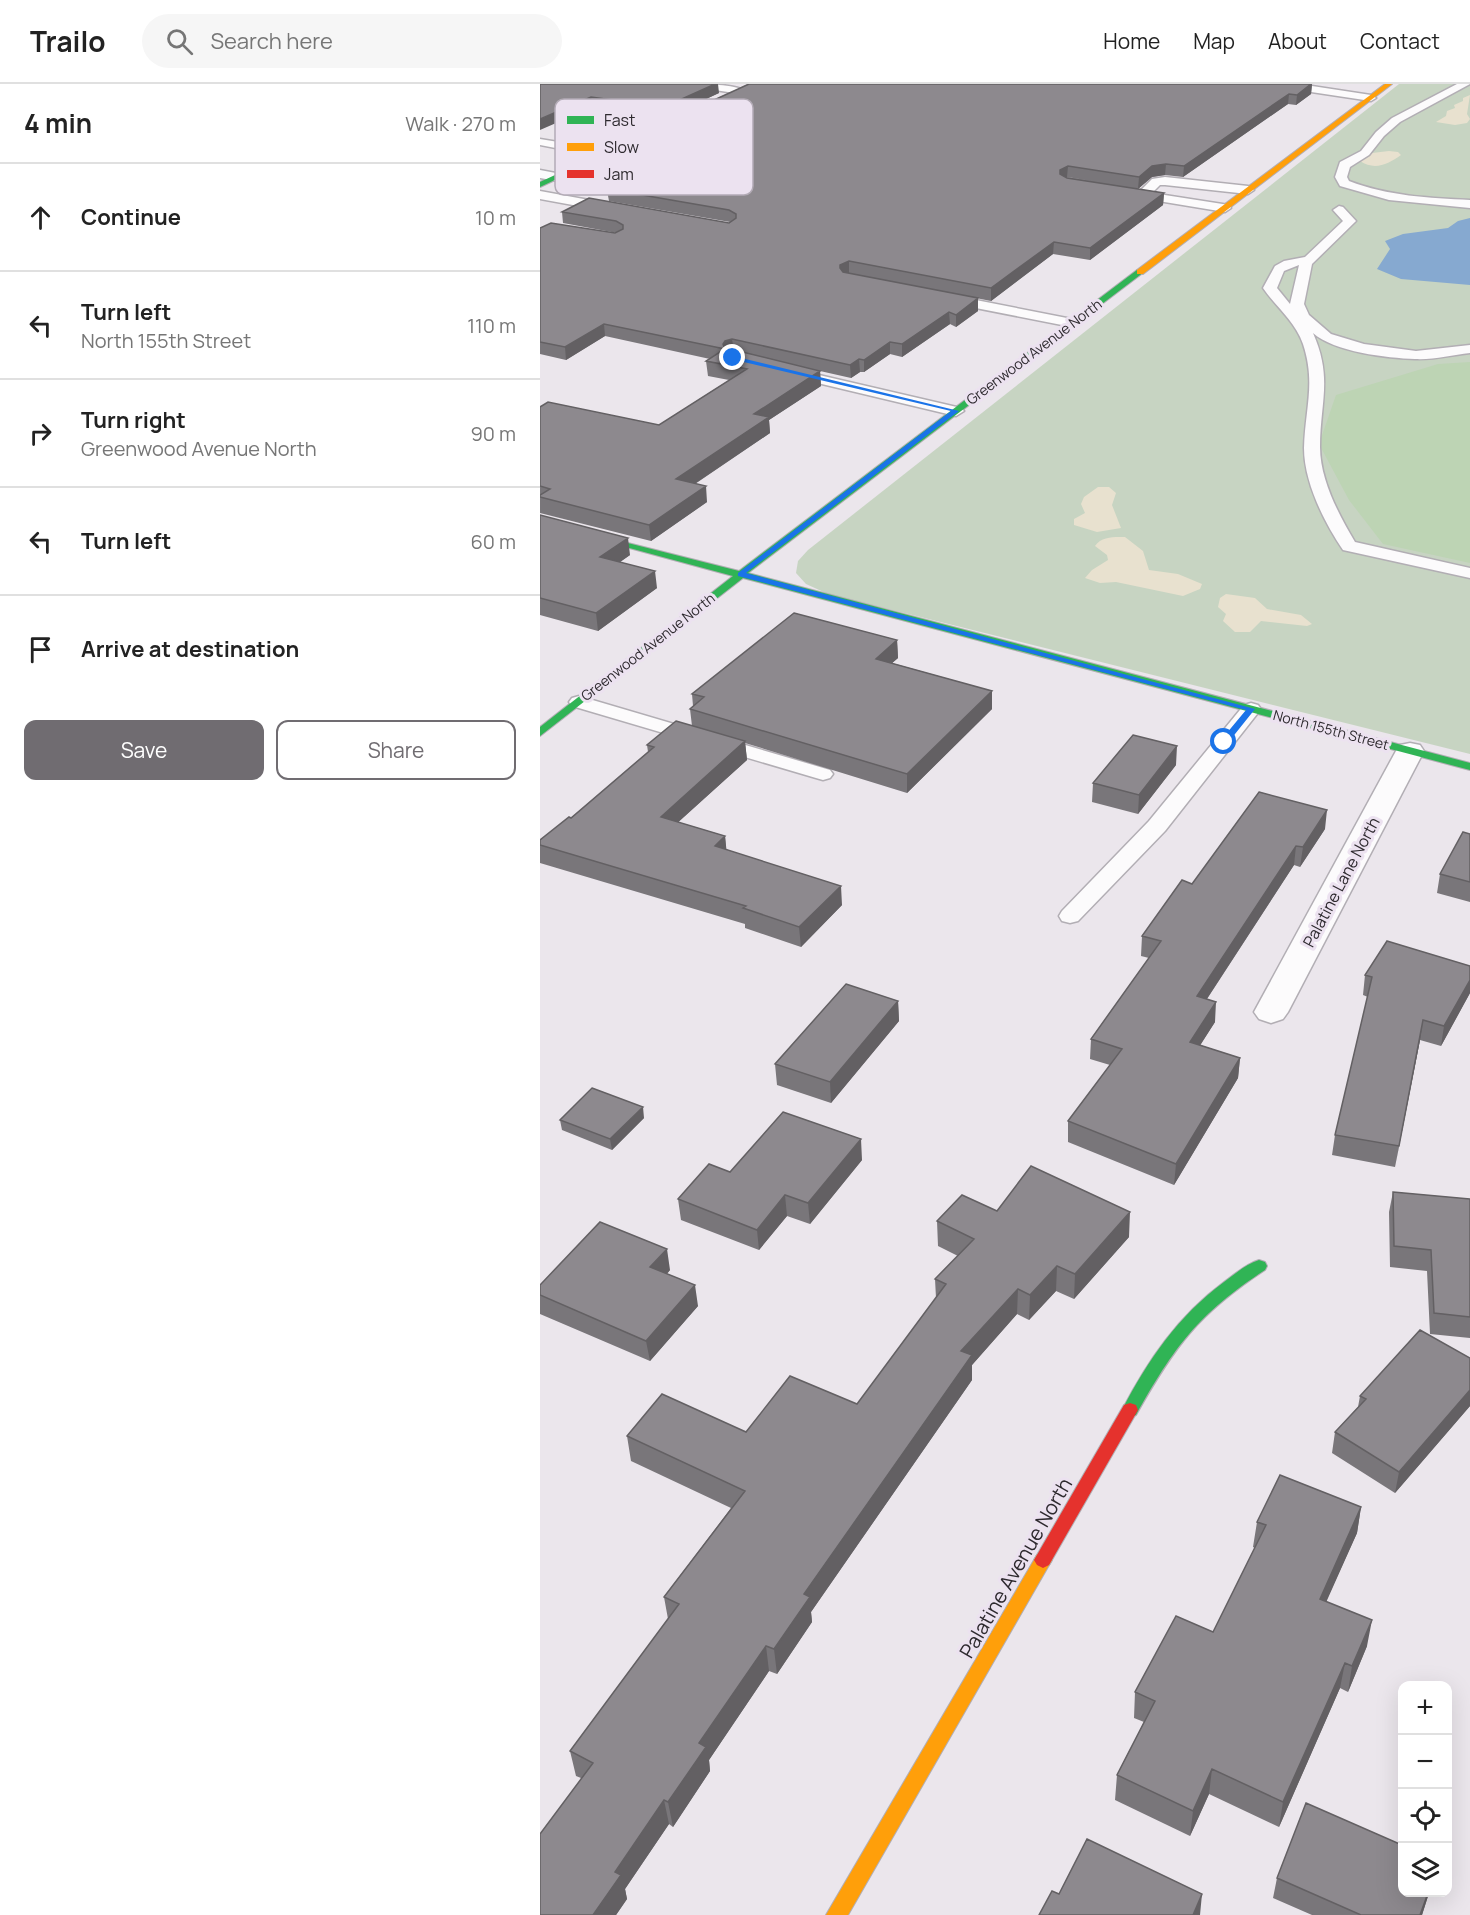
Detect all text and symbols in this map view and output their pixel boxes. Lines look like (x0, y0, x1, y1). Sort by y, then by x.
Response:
search box (142, 14, 562, 68)
text: Trailo (30, 22, 106, 60)
icon: search (163, 25, 196, 58)
text: Search here (211, 26, 333, 56)
text: Home (1103, 27, 1160, 55)
text: Map (1193, 27, 1235, 55)
text: About (1268, 27, 1327, 55)
text: Contact (1360, 27, 1440, 55)
legend (555, 99, 753, 195)
text: 4 min (24, 105, 92, 141)
text: Fast (604, 109, 635, 131)
text: Walk · 270 m (405, 110, 516, 137)
text: Slow (604, 136, 639, 158)
text: Jam (604, 163, 634, 185)
icon: ahead (24, 201, 57, 234)
text: Continue (81, 202, 181, 232)
text: 10 m (475, 204, 516, 231)
street label: Greenwood Avenue North (962, 294, 1105, 409)
text: Turn left (81, 297, 171, 327)
icon: left (24, 309, 57, 342)
text: 110 m (467, 312, 516, 339)
text: North 155th Street (81, 327, 251, 354)
route end (719, 344, 745, 370)
text: Turn right (81, 405, 186, 435)
icon: right (24, 417, 57, 450)
text: 90 m (470, 420, 516, 447)
text: Greenwood Avenue North (81, 435, 317, 462)
icon: left (24, 525, 57, 558)
text: Turn left (81, 526, 171, 556)
text: 60 m (470, 528, 516, 555)
street label: Greenwood Avenue North (577, 588, 719, 705)
icon: arrive (24, 633, 57, 666)
text: Arrive at destination (81, 634, 299, 664)
street label: North 155th Street (1271, 705, 1391, 754)
button: Save (24, 720, 264, 780)
button: Share (276, 720, 516, 780)
route start (1210, 728, 1236, 754)
street label: Palatine Lane North (1297, 813, 1385, 951)
street label: Palatine Avenue North (953, 1473, 1078, 1663)
map controls (1398, 1681, 1452, 1897)
button: + (1398, 1681, 1452, 1735)
button: − (1398, 1735, 1452, 1789)
button: locate (1398, 1789, 1452, 1843)
button: layers (1398, 1843, 1452, 1897)

